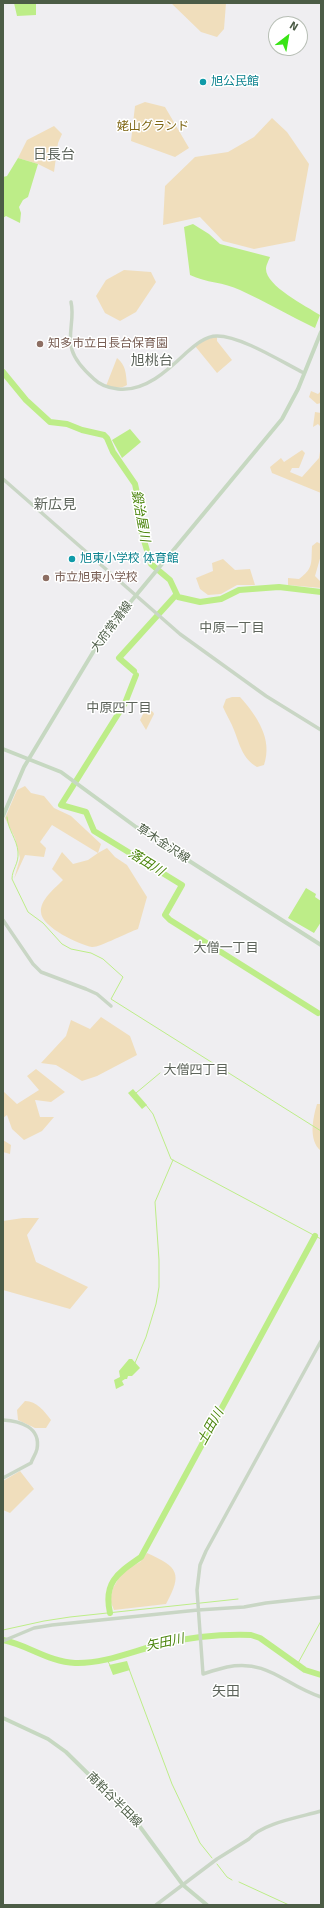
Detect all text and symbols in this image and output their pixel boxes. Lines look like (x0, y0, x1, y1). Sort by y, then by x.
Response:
north arrow (268, 16, 308, 56)
text: N (287, 19, 301, 34)
place label: 旭公民館 (211, 75, 259, 89)
marker: 旭公民館 (198, 77, 208, 87)
park label: 姥山グランド (117, 120, 189, 134)
district label: 日長台 (33, 147, 75, 163)
place label: 知多市立日長台保育園 (48, 337, 168, 351)
marker: 知多市立日長台保育園 (35, 339, 45, 349)
district label: 旭桃台 (131, 353, 173, 369)
water label: 鍛治屋川 (128, 489, 152, 543)
district label: 新広見 (34, 497, 76, 513)
place label: 旭東小学校 体育館 (80, 552, 179, 566)
marker: 旭東小学校 体育館 (67, 554, 77, 564)
place label: 市立旭東小学校 (54, 571, 138, 585)
marker: 市立旭東小学校 (41, 573, 51, 583)
street label: 大府常滑線 (88, 599, 136, 655)
district label: 中原一丁目 (200, 621, 264, 637)
district label: 中原四丁目 (87, 701, 151, 717)
street label: 草木金沢線 (134, 822, 192, 866)
water label: 落田川 (125, 846, 167, 880)
district label: 大僧一丁目 (194, 941, 258, 957)
district label: 大僧四丁目 (164, 1063, 228, 1079)
water label: 土田川 (195, 1406, 227, 1448)
water label: 矢田川 (144, 1631, 186, 1655)
district label: 矢田 (212, 1684, 240, 1700)
street label: 南粕谷半田線 (83, 1769, 145, 1831)

